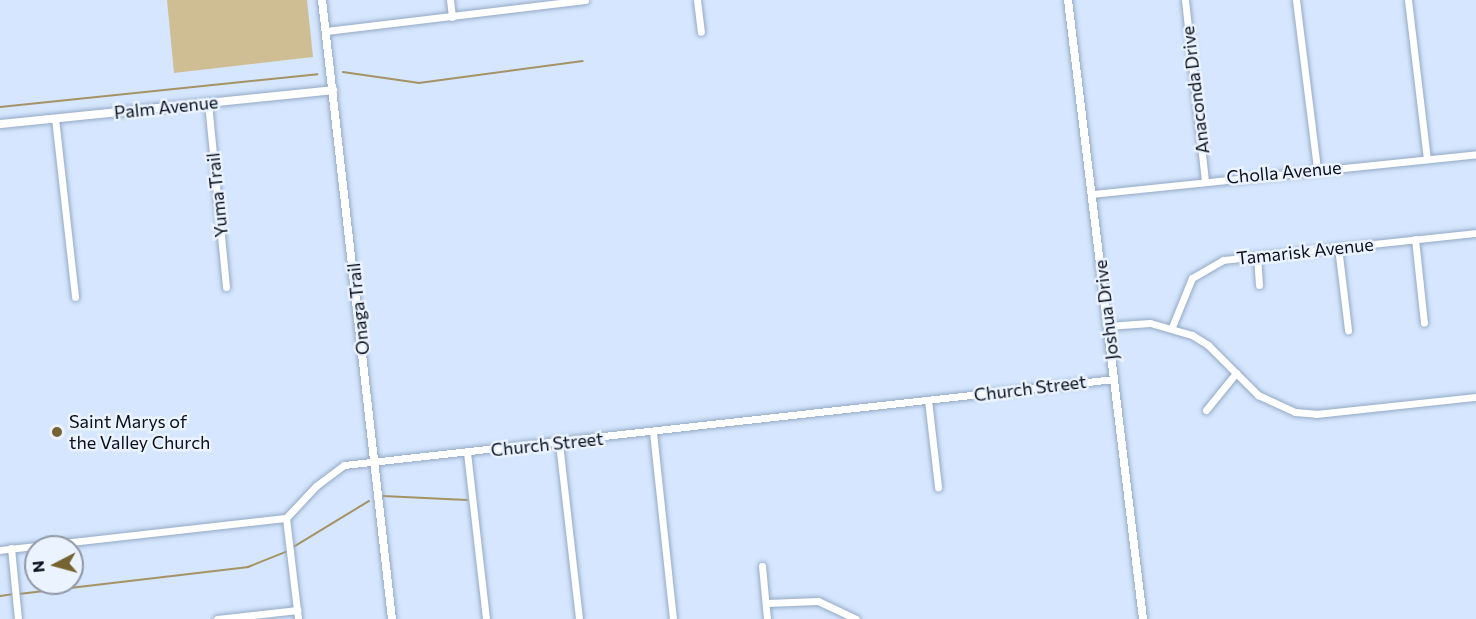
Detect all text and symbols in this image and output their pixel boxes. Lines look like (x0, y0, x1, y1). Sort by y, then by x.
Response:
street label: Anaconda Drive (1176, 25, 1214, 155)
street label: Palm Avenue (113, 91, 219, 123)
street label: Yuma Trail (202, 152, 232, 238)
street label: Cholla Avenue (1226, 156, 1342, 188)
street label: Tamarisk Avenue (1235, 233, 1375, 269)
street label: Joshua Drive (1089, 259, 1123, 361)
street label: Onaga Trail (342, 262, 374, 356)
street label: Church Street (973, 370, 1087, 406)
place label: Saint Marys of the Valley Church (69, 411, 210, 454)
marker: Saint Marys of the Valley Church (50, 425, 64, 439)
street label: Church Street (490, 427, 604, 461)
north arrow (24, 535, 84, 595)
text: N (28, 560, 48, 574)

